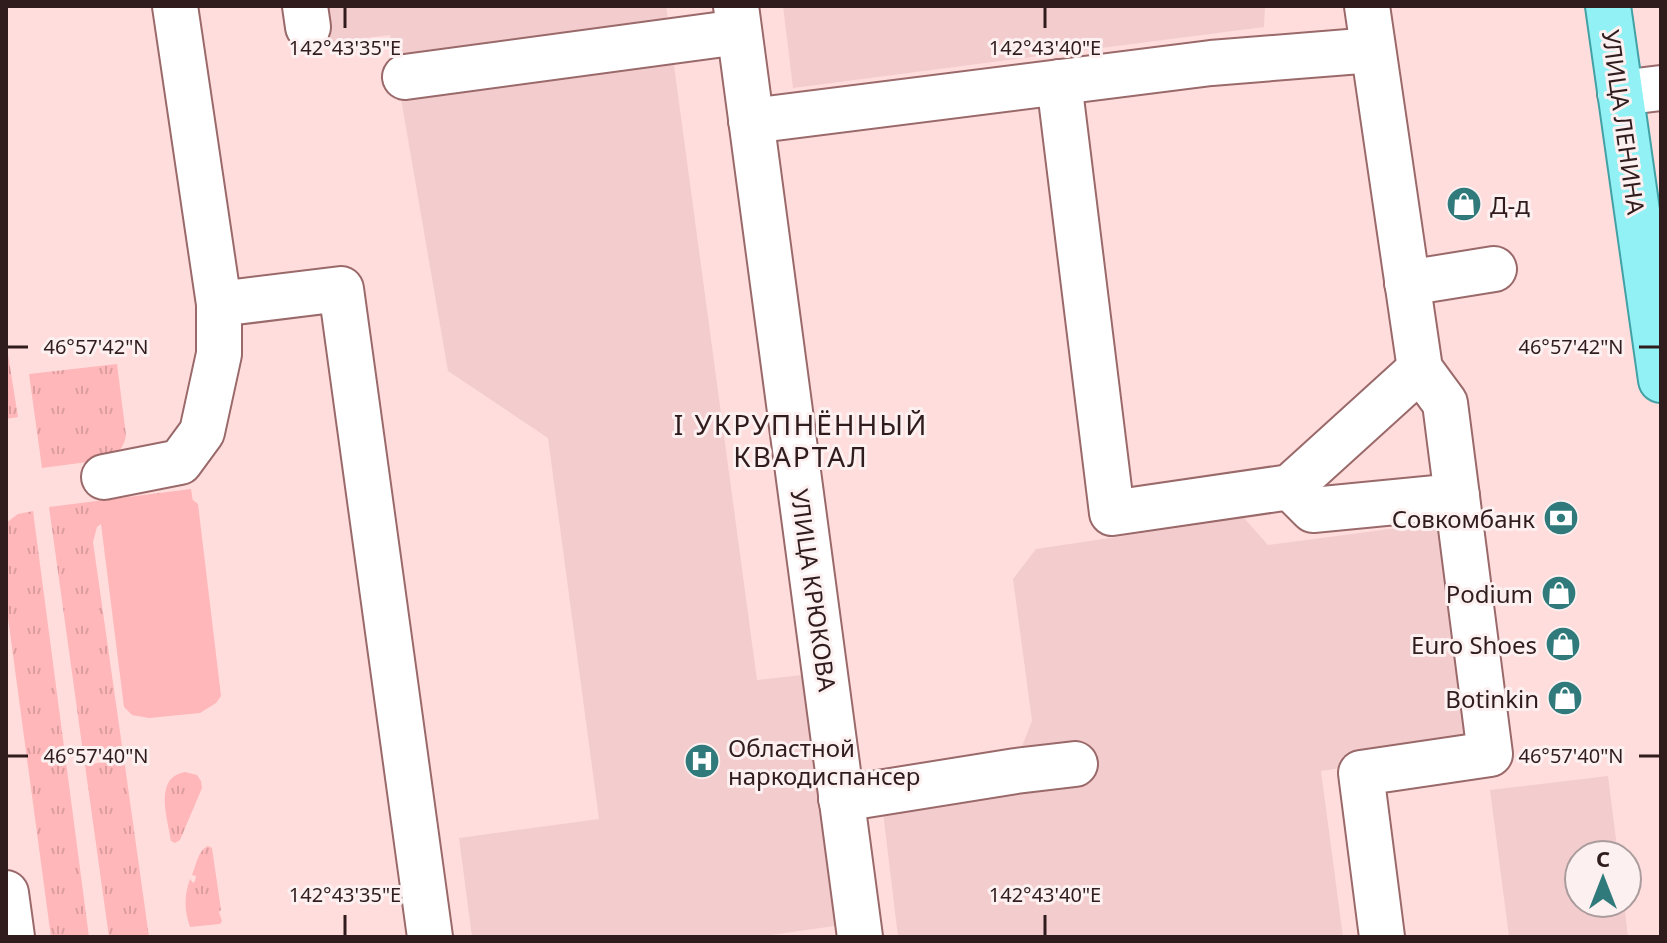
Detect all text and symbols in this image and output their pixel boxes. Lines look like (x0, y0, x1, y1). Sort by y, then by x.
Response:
street label: УЛИЦА ЛЕНИНА (1595, 28, 1653, 217)
text: 142°43'35"E (289, 34, 401, 61)
text: 142°43'40"E (989, 34, 1101, 61)
shop icon: Д-д (1445, 185, 1483, 223)
place label: Д-д (1490, 188, 1530, 221)
text: 46°57'42"N (43, 333, 149, 360)
text: 46°57'42"N (1518, 333, 1624, 360)
district label: I УКРУПНЁННЫЙ КВАРТАЛ (674, 405, 928, 475)
street label: УЛИЦА КРЮКОВА (783, 487, 845, 694)
bank icon: Совкомбанк (1542, 499, 1580, 537)
place label: Совкомбанк (1392, 502, 1535, 535)
shop icon: Podium (1540, 574, 1578, 612)
place label: Podium (1446, 577, 1533, 610)
shop icon: Euro Shoes (1544, 625, 1582, 663)
place label: Euro Shoes (1411, 628, 1537, 661)
shop icon: Botinkin (1546, 679, 1584, 717)
place label: Botinkin (1445, 682, 1539, 715)
place label: Областной наркодиспансер (728, 731, 920, 792)
text: 46°57'40"N (43, 742, 149, 769)
hospital icon: Областной наркодиспансер (683, 742, 721, 780)
text: 46°57'40"N (1518, 742, 1624, 769)
north arrow (1563, 839, 1643, 919)
text: С (1596, 843, 1610, 873)
text: 142°43'35"E (289, 881, 401, 908)
text: 142°43'40"E (989, 881, 1101, 908)

